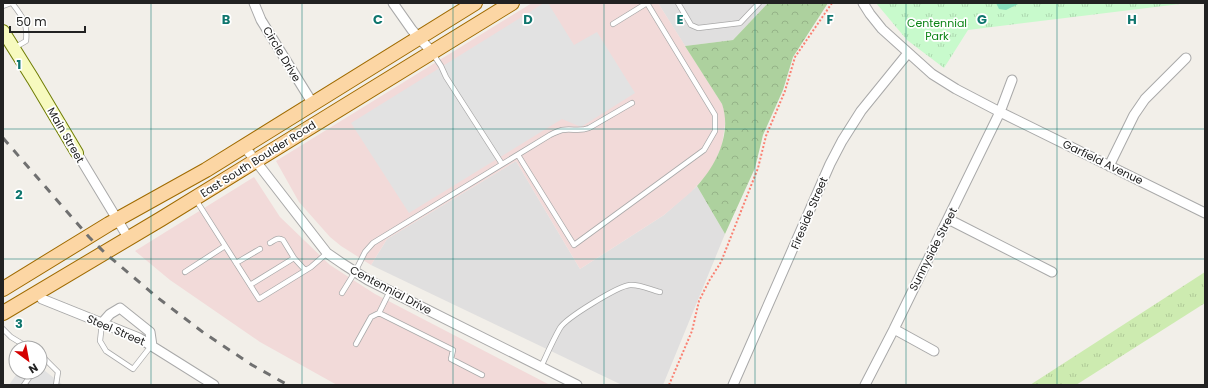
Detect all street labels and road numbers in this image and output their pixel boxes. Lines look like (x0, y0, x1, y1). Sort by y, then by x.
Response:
street label: Circle Drive (259, 23, 305, 85)
street label: Main Street (44, 104, 88, 166)
street label: East South Boulder Road (197, 117, 319, 201)
street label: Garfield Avenue (1060, 136, 1146, 188)
street label: Fireside Street (787, 174, 831, 252)
street label: Sunnyside Street (905, 205, 961, 293)
street label: Centennial Drive (347, 262, 435, 318)
street label: Steel Street (84, 311, 148, 349)

